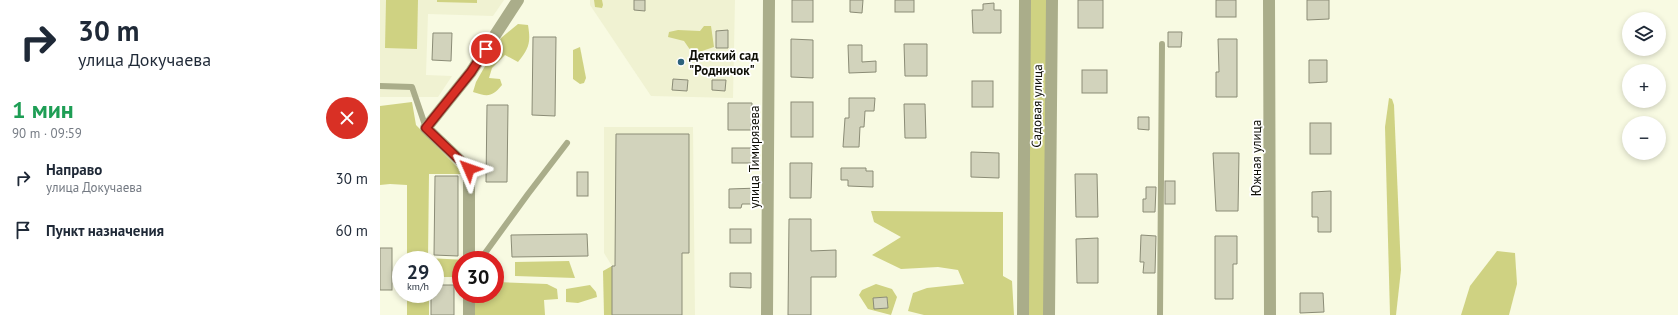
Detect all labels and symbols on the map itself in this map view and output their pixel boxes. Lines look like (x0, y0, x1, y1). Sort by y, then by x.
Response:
pin (469, 32, 503, 66)
place label: Детский сад "Родничок" (689, 47, 759, 79)
marker: Детский сад "Родничок" (676, 57, 686, 67)
street label: Садовая улица (1028, 64, 1046, 148)
street label: улица Тимирязева (746, 106, 763, 209)
street label: Южная улица (1248, 120, 1265, 196)
position arrow (448, 148, 490, 190)
speed limit sign: 30 (452, 251, 504, 303)

